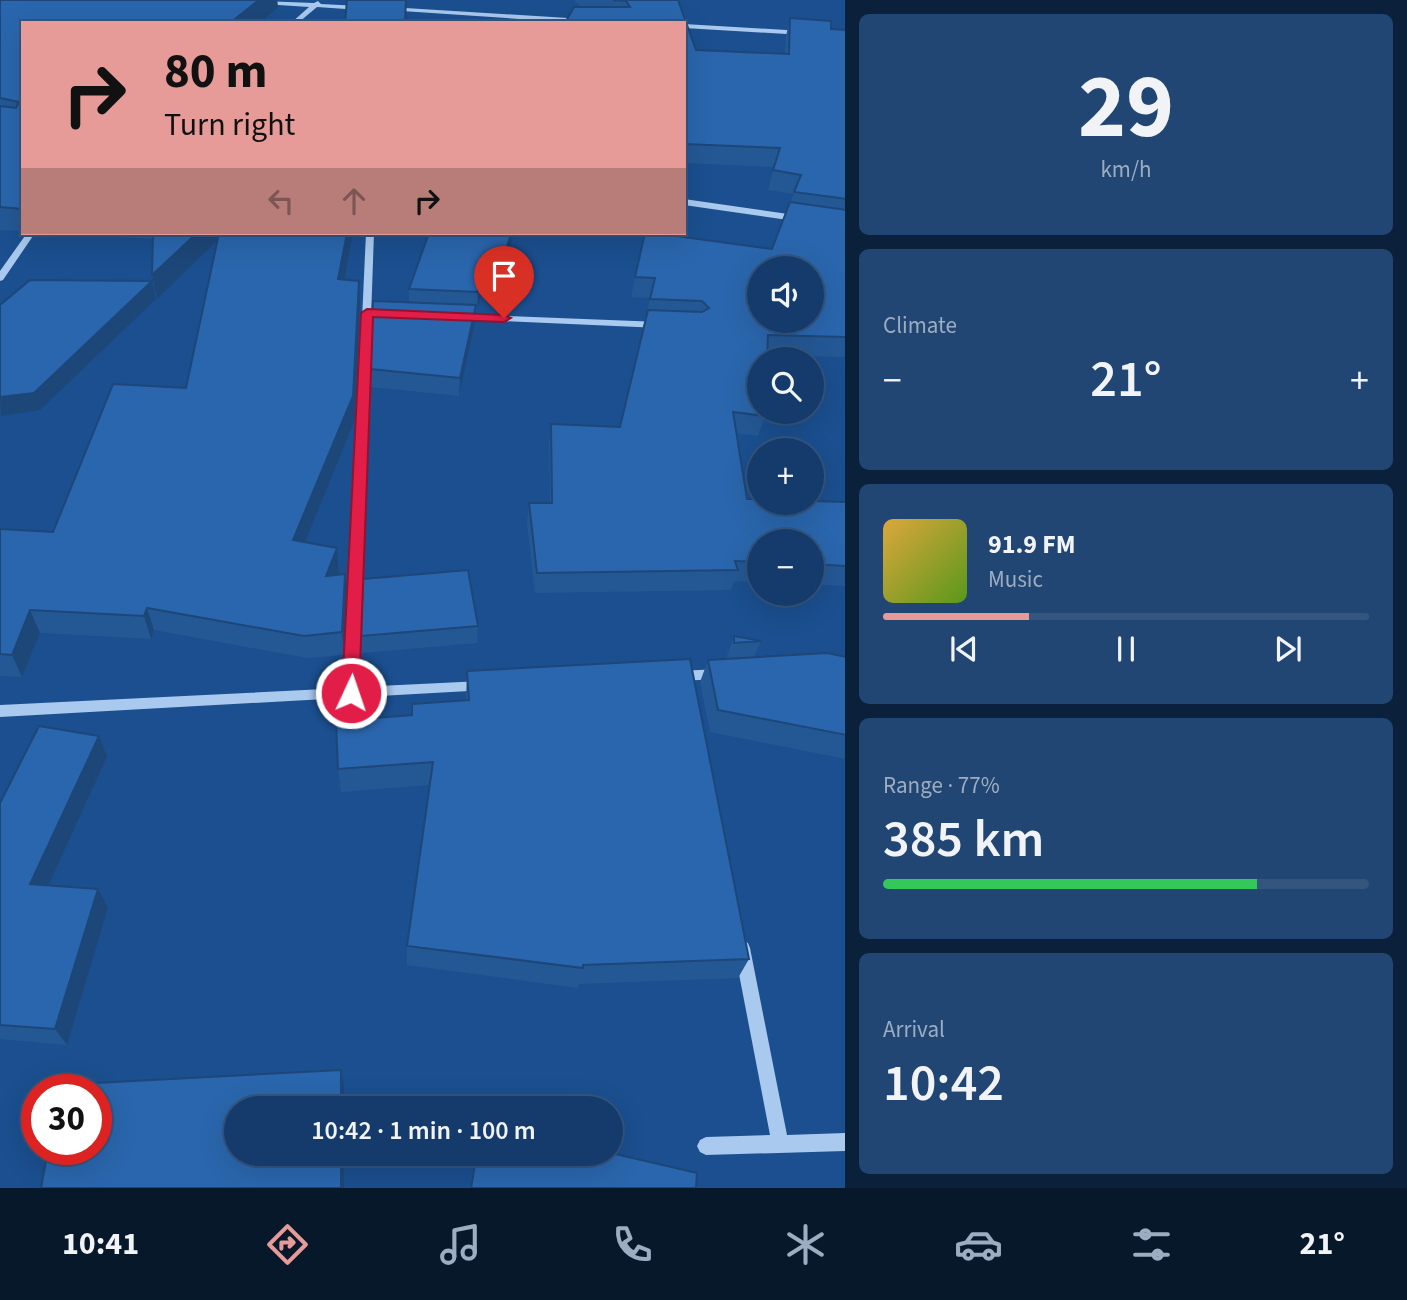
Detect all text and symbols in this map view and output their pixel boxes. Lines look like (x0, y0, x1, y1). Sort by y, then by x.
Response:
text: 80 m (164, 37, 268, 107)
text: 29 (1078, 43, 1174, 172)
icon: right (49, 49, 140, 140)
text: Turn right (164, 102, 295, 148)
text: km/h (1100, 153, 1152, 186)
icon: left (262, 182, 300, 220)
icon: ahead (335, 182, 373, 220)
icon: right (408, 182, 446, 220)
pin (474, 246, 534, 318)
map controls (747, 256, 824, 606)
button: sound (747, 256, 824, 333)
icon: arrive (485, 257, 523, 295)
text: Climate (883, 309, 957, 342)
text: 21° (1090, 343, 1162, 417)
button: search (747, 347, 824, 424)
text: − (883, 354, 902, 408)
text: + (1350, 354, 1369, 408)
button: + (747, 438, 824, 515)
text: 91.9 FM (988, 526, 1076, 563)
button: − (747, 529, 824, 606)
text: Music (988, 563, 1043, 596)
icon: previous (945, 630, 983, 668)
icon: pause (1107, 630, 1145, 668)
icon: next (1269, 630, 1307, 668)
position arrow (314, 656, 388, 730)
text: Range · 77% (883, 769, 1000, 802)
text: 385 km (883, 803, 1044, 877)
text: Arrival (883, 1013, 945, 1046)
text: 10:42 (883, 1047, 1004, 1121)
speed limit sign: 30 (21, 1074, 112, 1165)
text: 10:42 · 1 min · 100 m (311, 1112, 536, 1149)
icon: directions (263, 1220, 312, 1269)
icon: music (436, 1220, 485, 1269)
icon: phone (608, 1220, 657, 1269)
icon: climate (781, 1220, 830, 1269)
icon: car (954, 1220, 1003, 1269)
icon: filters (1127, 1220, 1176, 1269)
text: 10:41 (62, 1221, 139, 1267)
text: 21° (1300, 1221, 1345, 1267)

